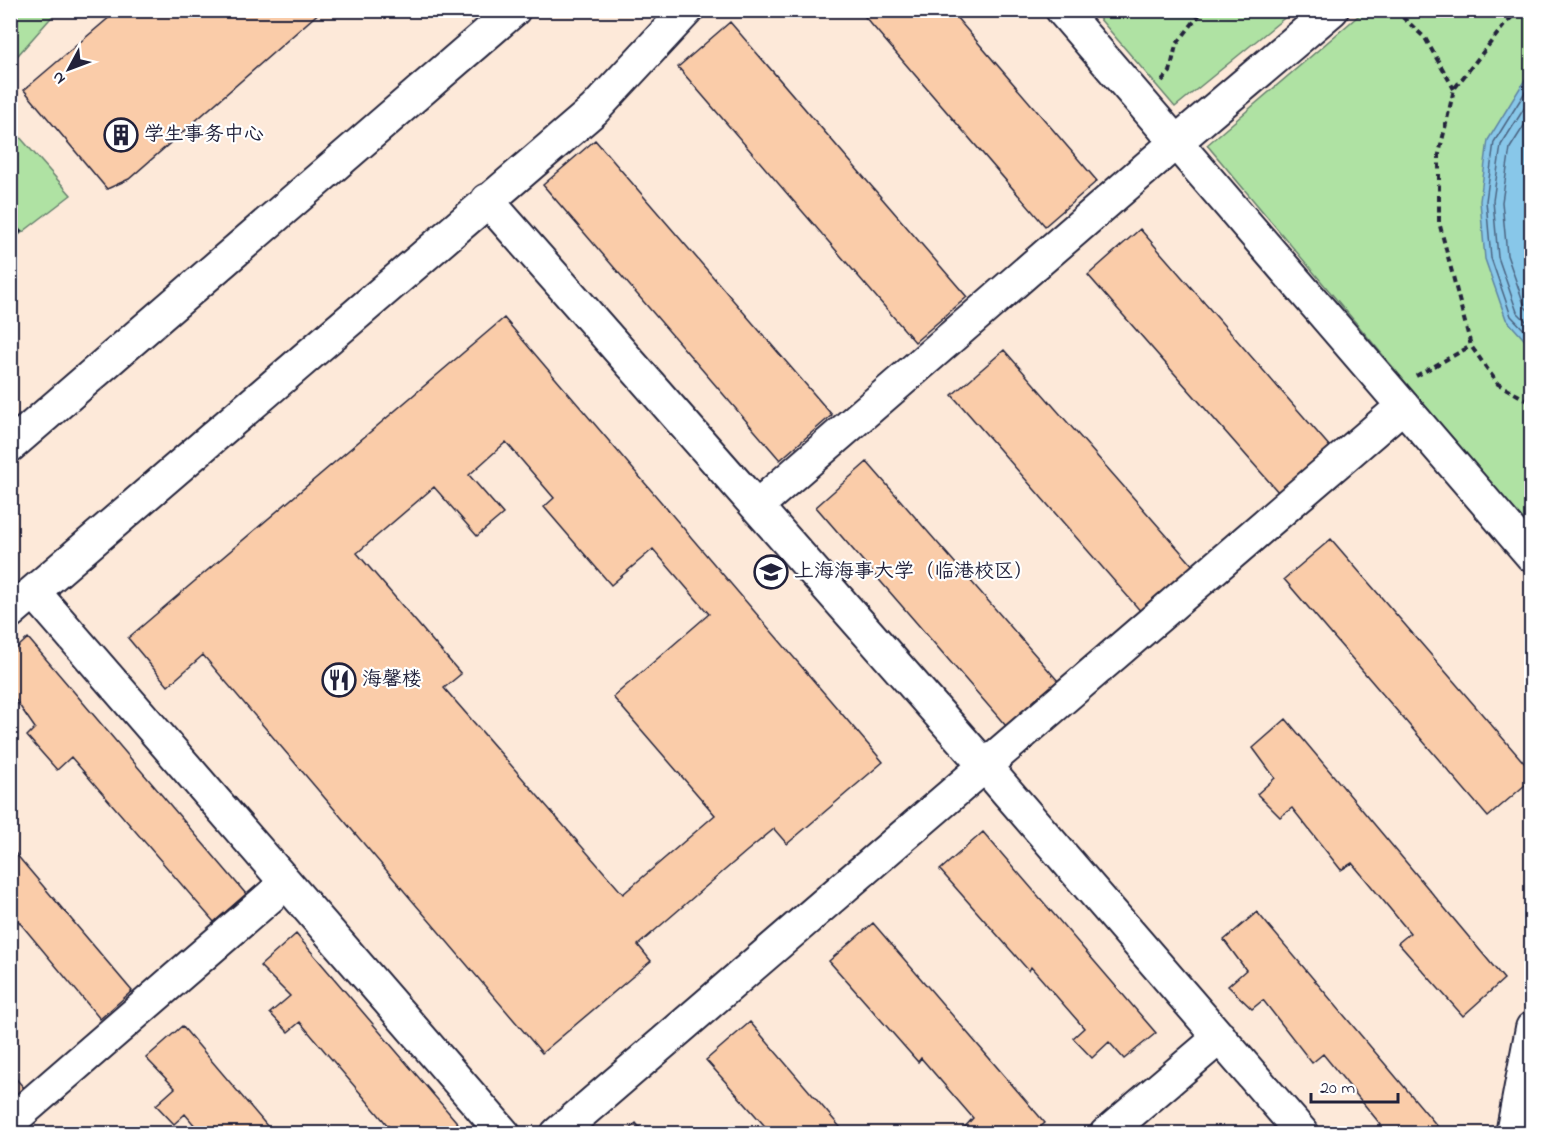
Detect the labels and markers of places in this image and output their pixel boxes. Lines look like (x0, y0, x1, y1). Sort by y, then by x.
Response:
building icon: 学生事务中心 (103, 117, 139, 153)
place label: 学生事务中心 (144, 121, 264, 150)
school or university icon: 上海海事大学（临港校区） (753, 554, 789, 590)
place label: 上海海事大学（临港校区） (794, 558, 1034, 587)
restaurant icon: 海馨楼 (321, 662, 357, 698)
place label: 海馨楼 (362, 666, 422, 695)

